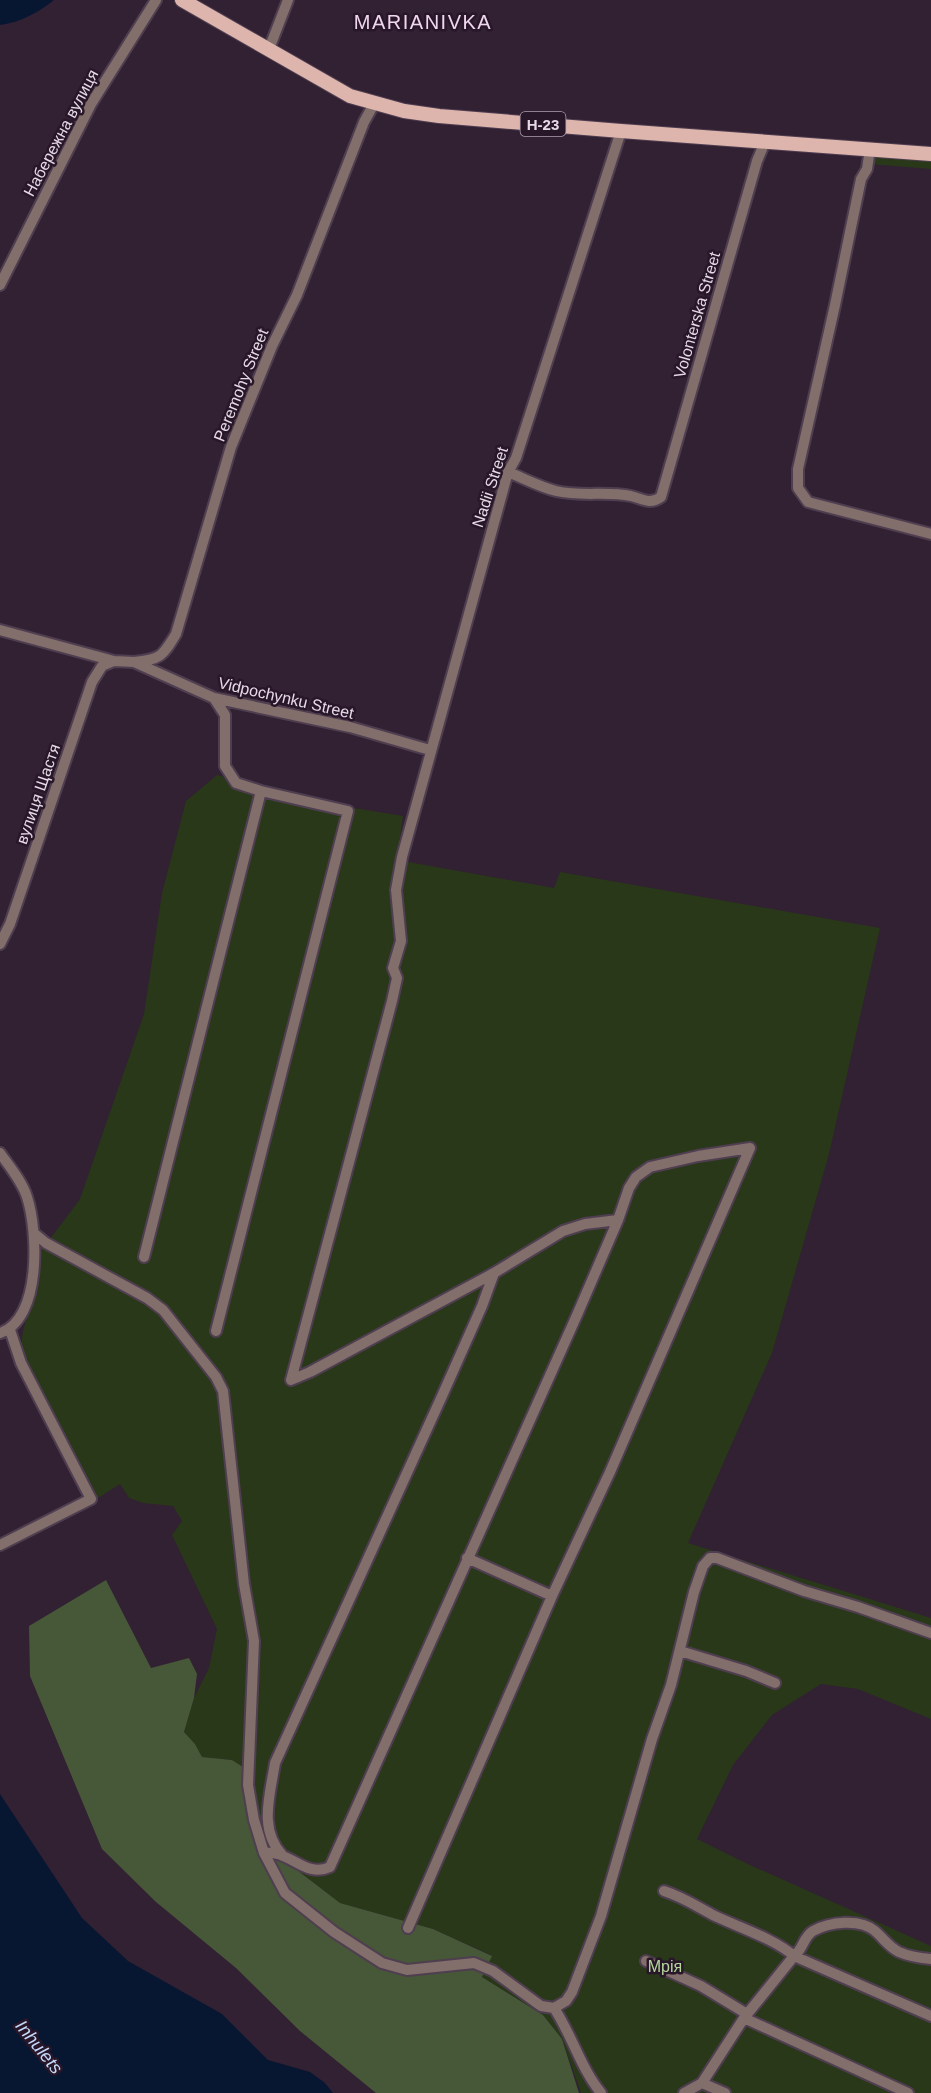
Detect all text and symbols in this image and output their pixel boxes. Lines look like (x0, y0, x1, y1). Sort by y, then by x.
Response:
district label: MARIANIVKA (354, 11, 492, 33)
street label: Набережна вулиця (20, 67, 102, 199)
road number: Н-23 (520, 112, 566, 136)
street label: Volonterska Street (671, 249, 723, 380)
street label: Peremohy Street (211, 326, 272, 444)
street label: Nadii Street (469, 444, 511, 529)
street label: Vidpochynku Street (217, 674, 356, 722)
street label: вулиця Щастя (13, 742, 63, 846)
park label: Мрія (648, 1958, 682, 1975)
water label: Inhulets (11, 2016, 67, 2078)

